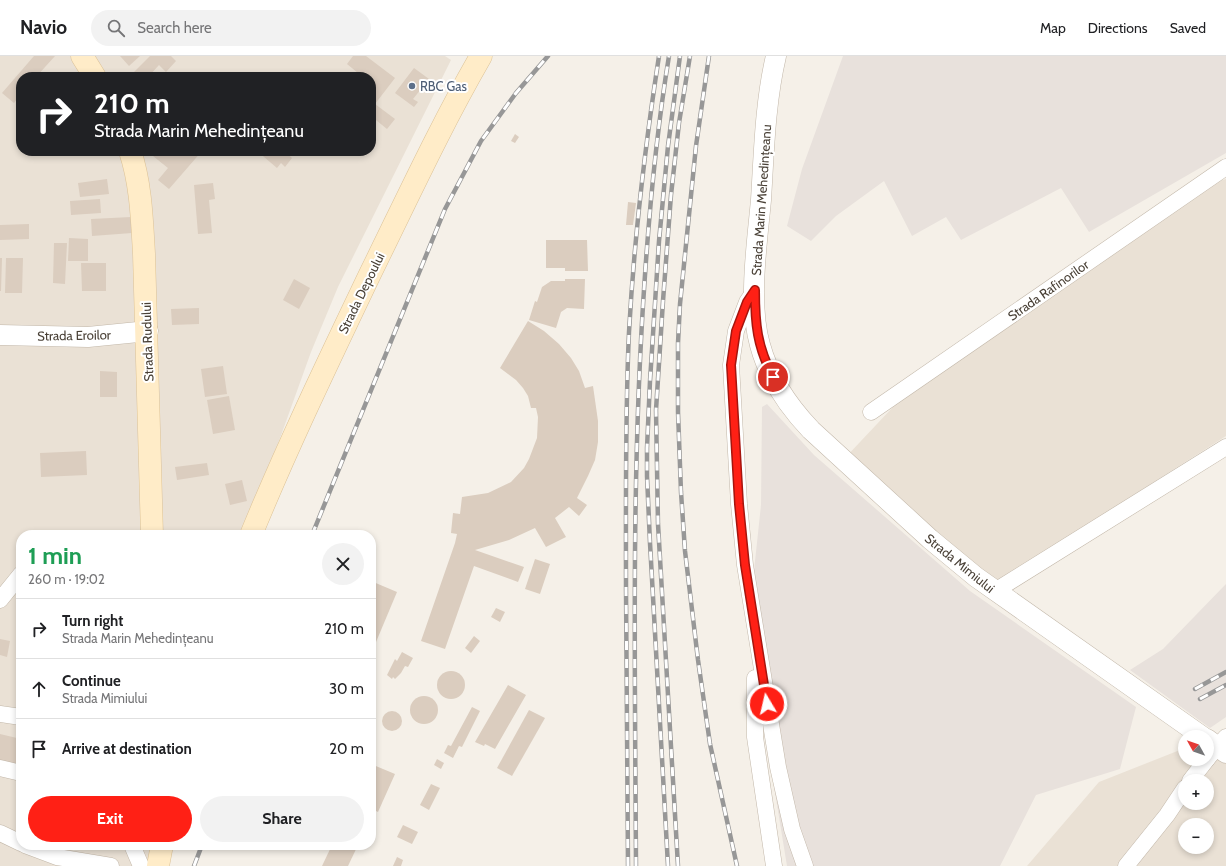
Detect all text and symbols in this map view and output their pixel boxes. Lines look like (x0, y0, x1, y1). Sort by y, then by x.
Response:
search box (91, 10, 371, 46)
text: Navio (20, 16, 67, 39)
icon: search (105, 17, 127, 39)
text: Search here (137, 19, 212, 37)
text: Map (1040, 19, 1066, 37)
text: Directions (1088, 19, 1148, 37)
text: Saved (1170, 19, 1206, 37)
place label: RBC Gas (420, 78, 468, 94)
marker: RBC Gas (407, 81, 417, 91)
text: 210 m (94, 86, 170, 120)
icon: right (28, 88, 80, 140)
text: Strada Marin Mehedințeanu (94, 120, 304, 142)
street label: Strada Marin Mehedințeanu (748, 124, 775, 276)
street label: Strada Depoului (334, 250, 388, 336)
street label: Strada Rafinorilor (1005, 256, 1092, 324)
street label: Strada Rudului (138, 302, 156, 382)
street label: Strada Eroilor (37, 326, 112, 344)
pin (756, 360, 790, 394)
icon: arrive (762, 366, 784, 388)
street label: Strada Mimiului (922, 530, 998, 596)
text: 1 min (28, 541, 82, 570)
button: close (322, 543, 364, 585)
text: 260 m · 19:02 (28, 571, 105, 587)
text: Turn right (62, 612, 123, 630)
icon: right (28, 618, 50, 640)
text: 210 m (324, 620, 364, 638)
text: Strada Marin Mehedințeanu (62, 630, 214, 646)
text: Continue (62, 672, 121, 690)
icon: ahead (28, 678, 50, 700)
text: 30 m (329, 680, 364, 698)
position arrow (746, 683, 788, 725)
text: Strada Mimiului (62, 690, 147, 706)
north arrow (1178, 730, 1214, 766)
map controls (1178, 730, 1214, 854)
icon: arrive (28, 738, 50, 760)
text: Arrive at destination (62, 740, 192, 758)
text: 20 m (329, 740, 364, 758)
button: + (1178, 774, 1214, 810)
button: Exit (28, 796, 192, 842)
button: Share (200, 796, 364, 842)
button: − (1178, 818, 1214, 854)

